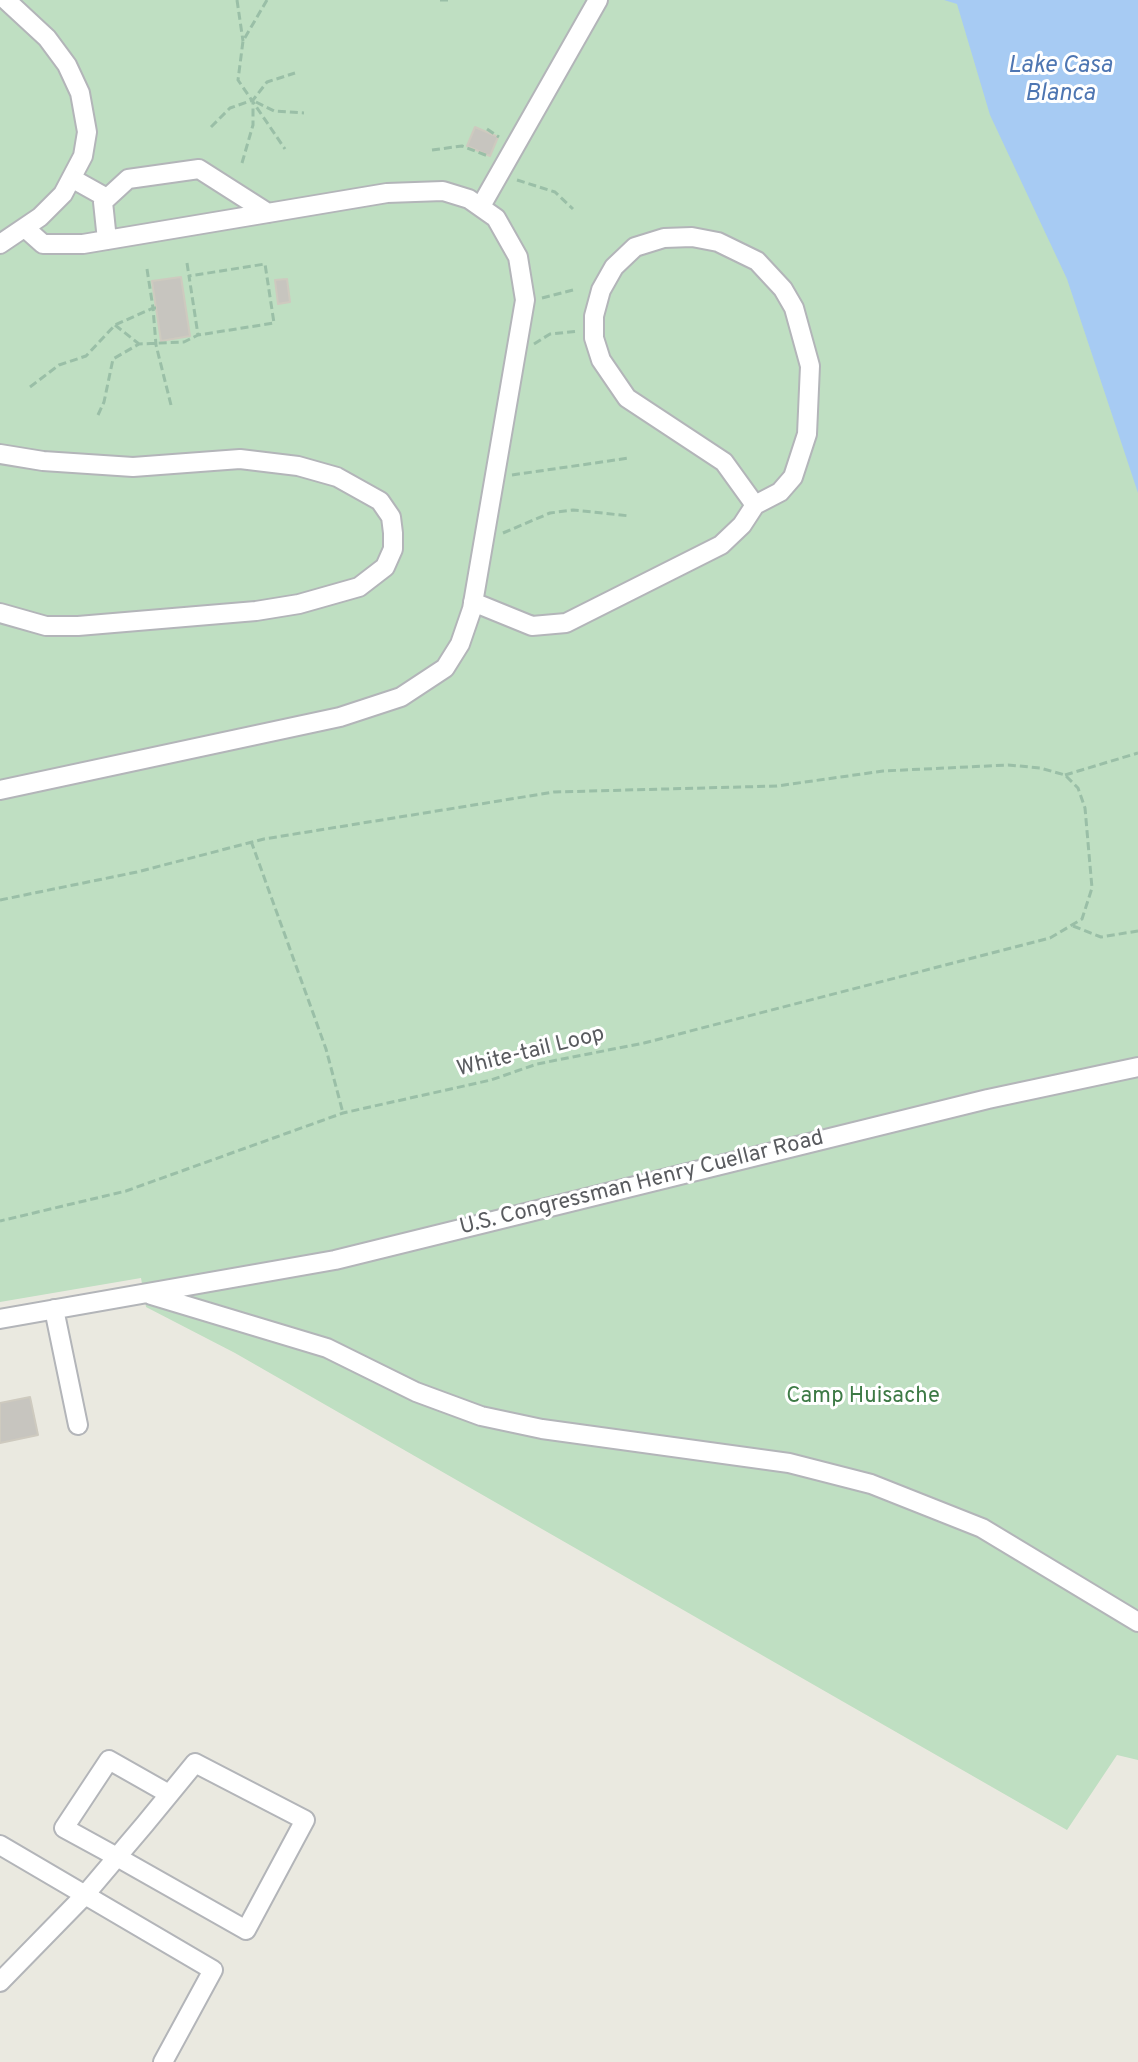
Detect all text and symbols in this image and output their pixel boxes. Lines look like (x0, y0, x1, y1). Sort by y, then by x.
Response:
water label: Lake Casa Blanca (1008, 53, 1112, 109)
street label: White-tail Loop (455, 1022, 607, 1084)
street label: U.S. Congressman Henry Cuellar Road (457, 1126, 827, 1242)
park label: Camp Huisache (786, 1385, 940, 1411)

